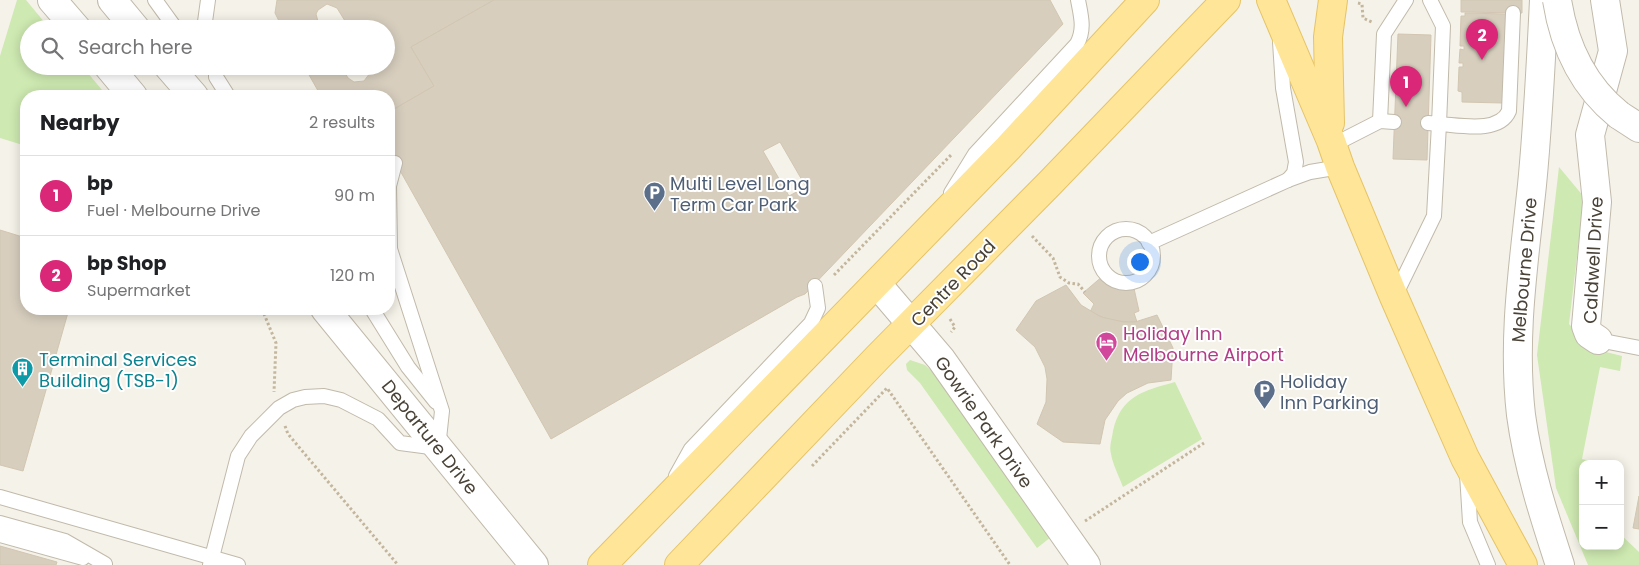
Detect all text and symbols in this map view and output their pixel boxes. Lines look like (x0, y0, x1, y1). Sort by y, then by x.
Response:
pin: 2 (1466, 19, 1498, 60)
search box (20, 20, 395, 75)
icon: search (38, 34, 66, 62)
text: Search here (78, 34, 192, 61)
pin: 1 (1390, 66, 1422, 107)
text: Nearby (40, 108, 120, 137)
text: 2 results (309, 111, 375, 134)
text: bp (87, 170, 113, 197)
place label: Multi Level Long Term Car Park (670, 171, 810, 217)
parking icon: Multi Level Long Term Car Park (642, 181, 666, 212)
text: 1 (53, 184, 59, 207)
text: 90 m (334, 184, 375, 207)
street label: Melbourne Drive (1505, 196, 1543, 344)
street label: Caldwell Drive (1577, 196, 1609, 324)
text: Fuel · Melbourne Drive (87, 199, 261, 222)
street label: Centre Road (905, 234, 1001, 332)
your location (1127, 249, 1153, 275)
text: bp Shop (87, 250, 166, 277)
text: 2 (51, 264, 61, 287)
text: 120 m (330, 264, 375, 287)
text: Supermarket (87, 279, 191, 302)
place label: Holiday Inn Melbourne Airport (1123, 321, 1284, 367)
hotel icon: Holiday Inn Melbourne Airport (1095, 331, 1119, 362)
place label: Terminal Services Building (TSB-1) (39, 347, 197, 393)
street label: Gowrie Park Drive (929, 351, 1039, 493)
building icon: Terminal Services Building (TSB-1) (11, 357, 35, 388)
place label: Holiday Inn Parking (1280, 369, 1379, 415)
street label: Departure Drive (376, 374, 484, 500)
parking icon: Holiday Inn Parking (1252, 379, 1276, 410)
map controls (1579, 460, 1624, 550)
button: + (1579, 460, 1624, 505)
button: − (1579, 505, 1624, 550)

